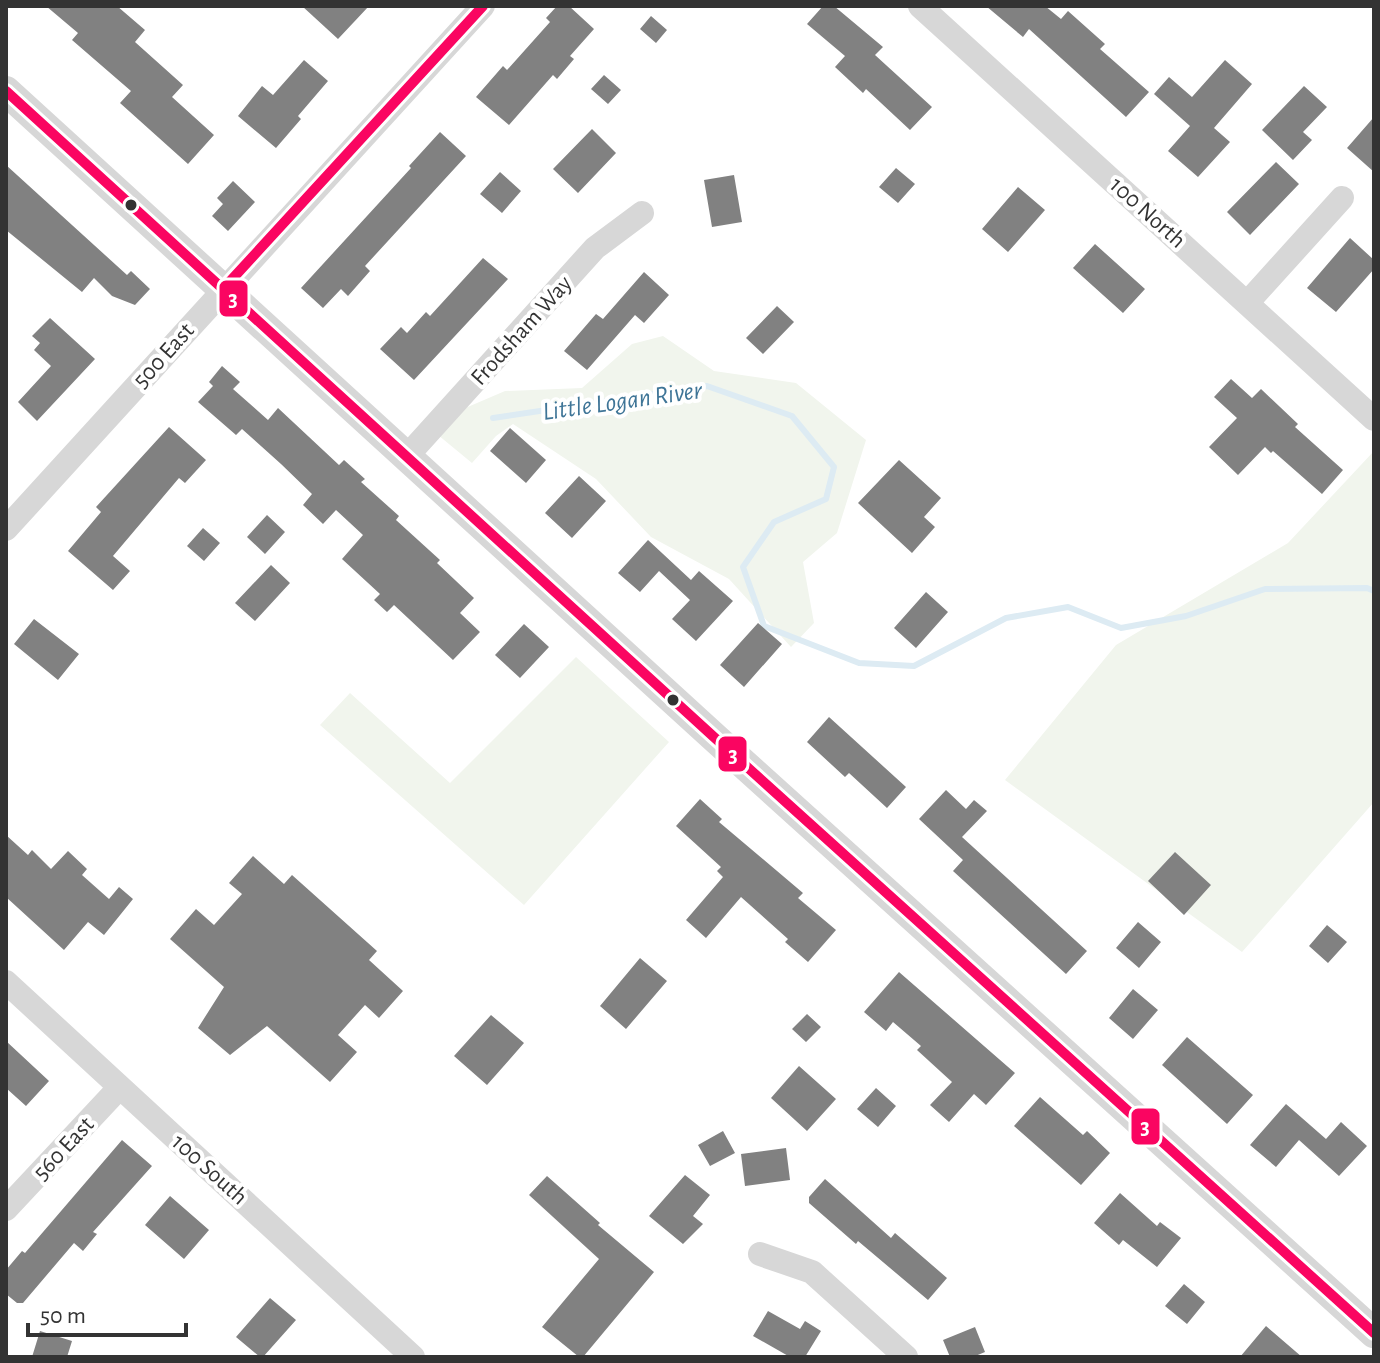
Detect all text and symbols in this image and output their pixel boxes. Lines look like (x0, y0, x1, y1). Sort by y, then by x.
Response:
street label: 100 North (1105, 173, 1190, 253)
unlabelled marker (123, 197, 139, 213)
street label: Frodsham Way (467, 271, 577, 390)
line badge: 3 (218, 279, 249, 318)
text: 3 (228, 288, 238, 310)
street label: 500 East (129, 318, 199, 393)
water label: Little Logan River (541, 377, 705, 425)
unlabelled marker (665, 692, 681, 708)
line badge: 3 (717, 735, 748, 773)
text: 3 (728, 744, 738, 766)
line badge: 3 (1130, 1107, 1161, 1146)
street label: 560 East (29, 1112, 99, 1185)
text: 3 (1140, 1116, 1150, 1138)
street label: 100 South (167, 1130, 252, 1210)
scale bar (28, 1287, 186, 1337)
text: 50 m (40, 1304, 86, 1328)

